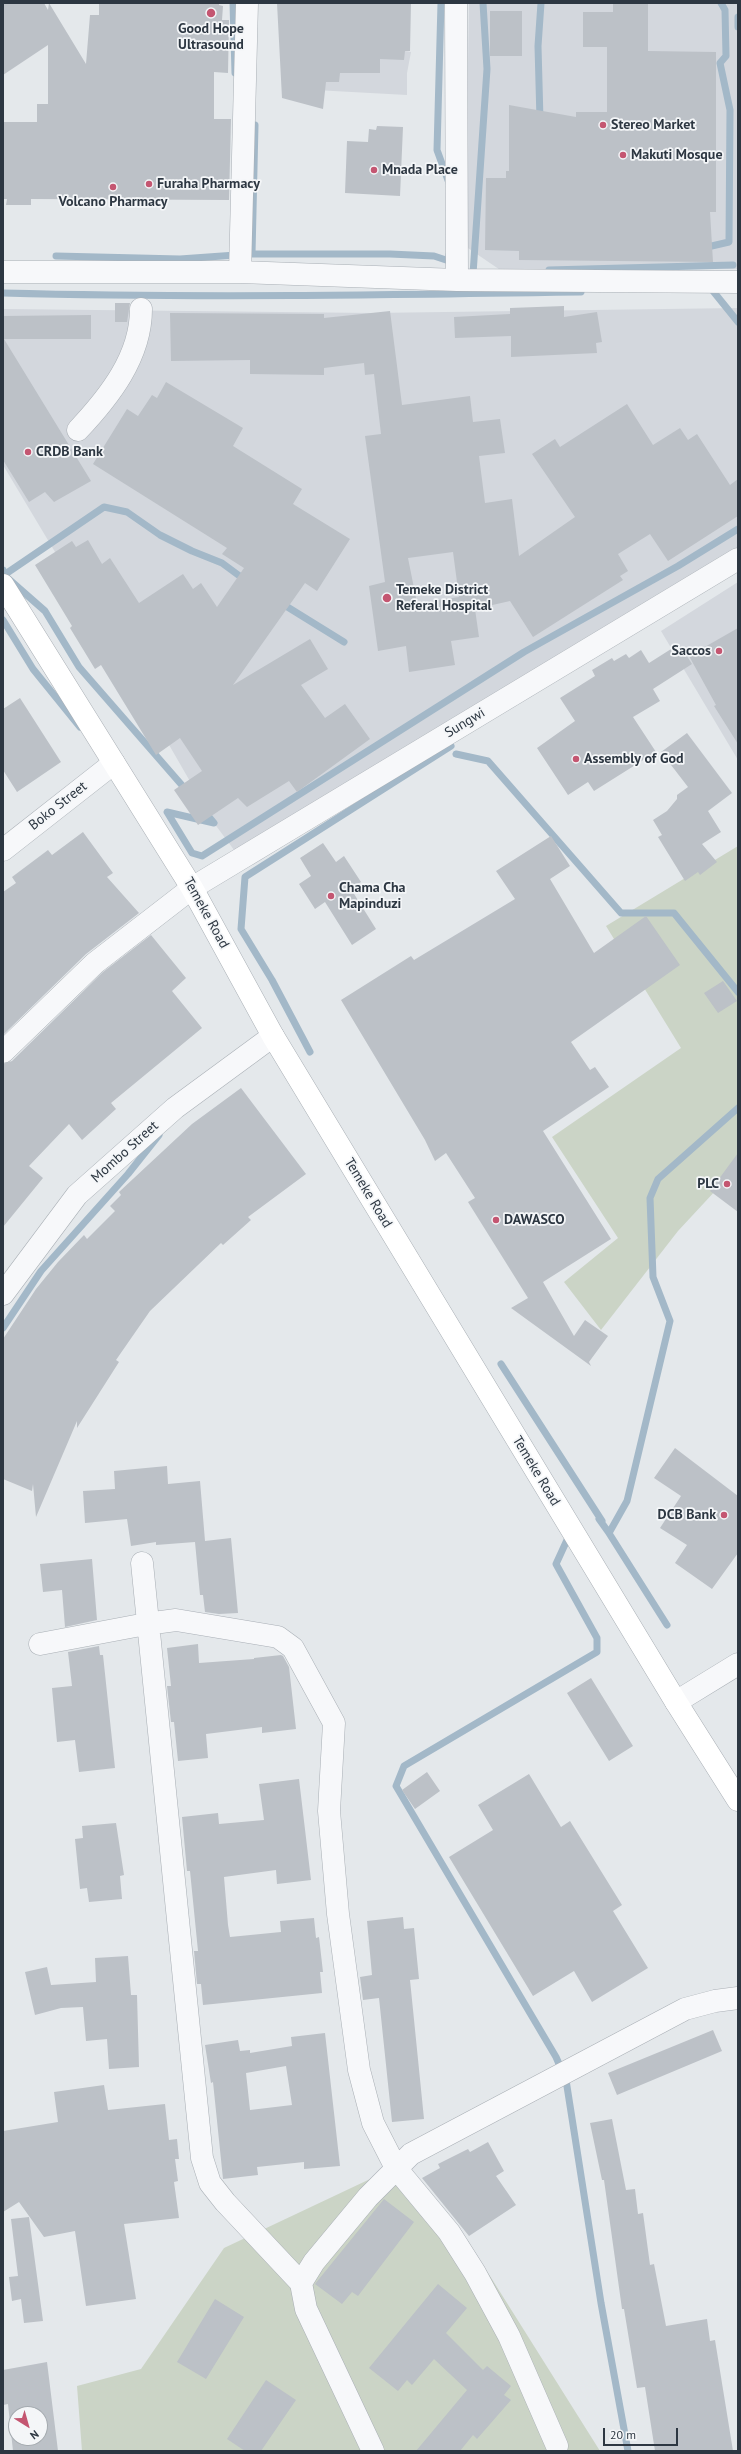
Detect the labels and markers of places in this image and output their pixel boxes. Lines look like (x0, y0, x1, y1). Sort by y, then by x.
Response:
marker: Good Hope Ultrasound (205, 7, 217, 19)
place label: Good Hope Ultrasound (178, 21, 244, 54)
place label: Stereo Market (611, 117, 695, 133)
marker: Stereo Market (598, 120, 608, 130)
place label: Makuti Mosque (631, 147, 723, 163)
marker: Makuti Mosque (618, 150, 628, 160)
place label: Mnada Place (382, 162, 458, 178)
marker: Mnada Place (369, 165, 379, 175)
place label: Furaha Pharmacy (157, 176, 260, 192)
marker: Furaha Pharmacy (144, 179, 154, 189)
marker: Volcano Pharmacy (108, 182, 118, 192)
place label: Volcano Pharmacy (59, 194, 167, 210)
place label: CRDB Bank (36, 444, 103, 460)
marker: CRDB Bank (23, 447, 33, 457)
place label: Temeke District Referal Hospital (396, 582, 492, 614)
marker: Temeke District Referal Hospital (381, 592, 393, 604)
place label: Saccos (672, 643, 711, 659)
marker: Saccos (714, 646, 724, 656)
place label: Assembly of God (584, 751, 683, 767)
marker: Assembly of God (571, 754, 581, 764)
place label: Chama Cha Mapinduzi (339, 880, 406, 912)
marker: Chama Cha Mapinduzi (326, 891, 336, 901)
place label: PLC (697, 1176, 719, 1192)
marker: PLC (722, 1179, 732, 1189)
place label: DAWASCO (504, 1212, 565, 1228)
marker: DAWASCO (491, 1215, 501, 1225)
place label: DCB Bank (658, 1507, 716, 1523)
marker: DCB Bank (719, 1510, 729, 1520)

